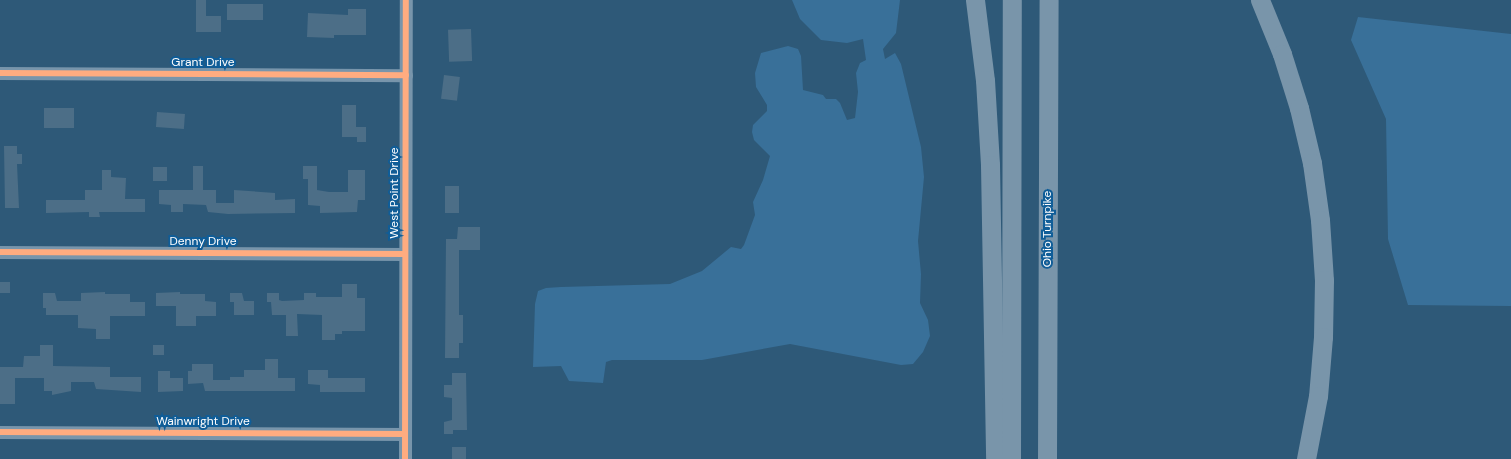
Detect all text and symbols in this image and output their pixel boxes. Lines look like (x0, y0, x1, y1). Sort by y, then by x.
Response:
street label: Grant Drive (171, 56, 235, 70)
street label: West Point Drive (388, 147, 402, 239)
street label: Ohio Turnpike (1041, 191, 1055, 267)
street label: Denny Drive (170, 235, 236, 249)
street label: Wainwright Drive (156, 415, 250, 429)

